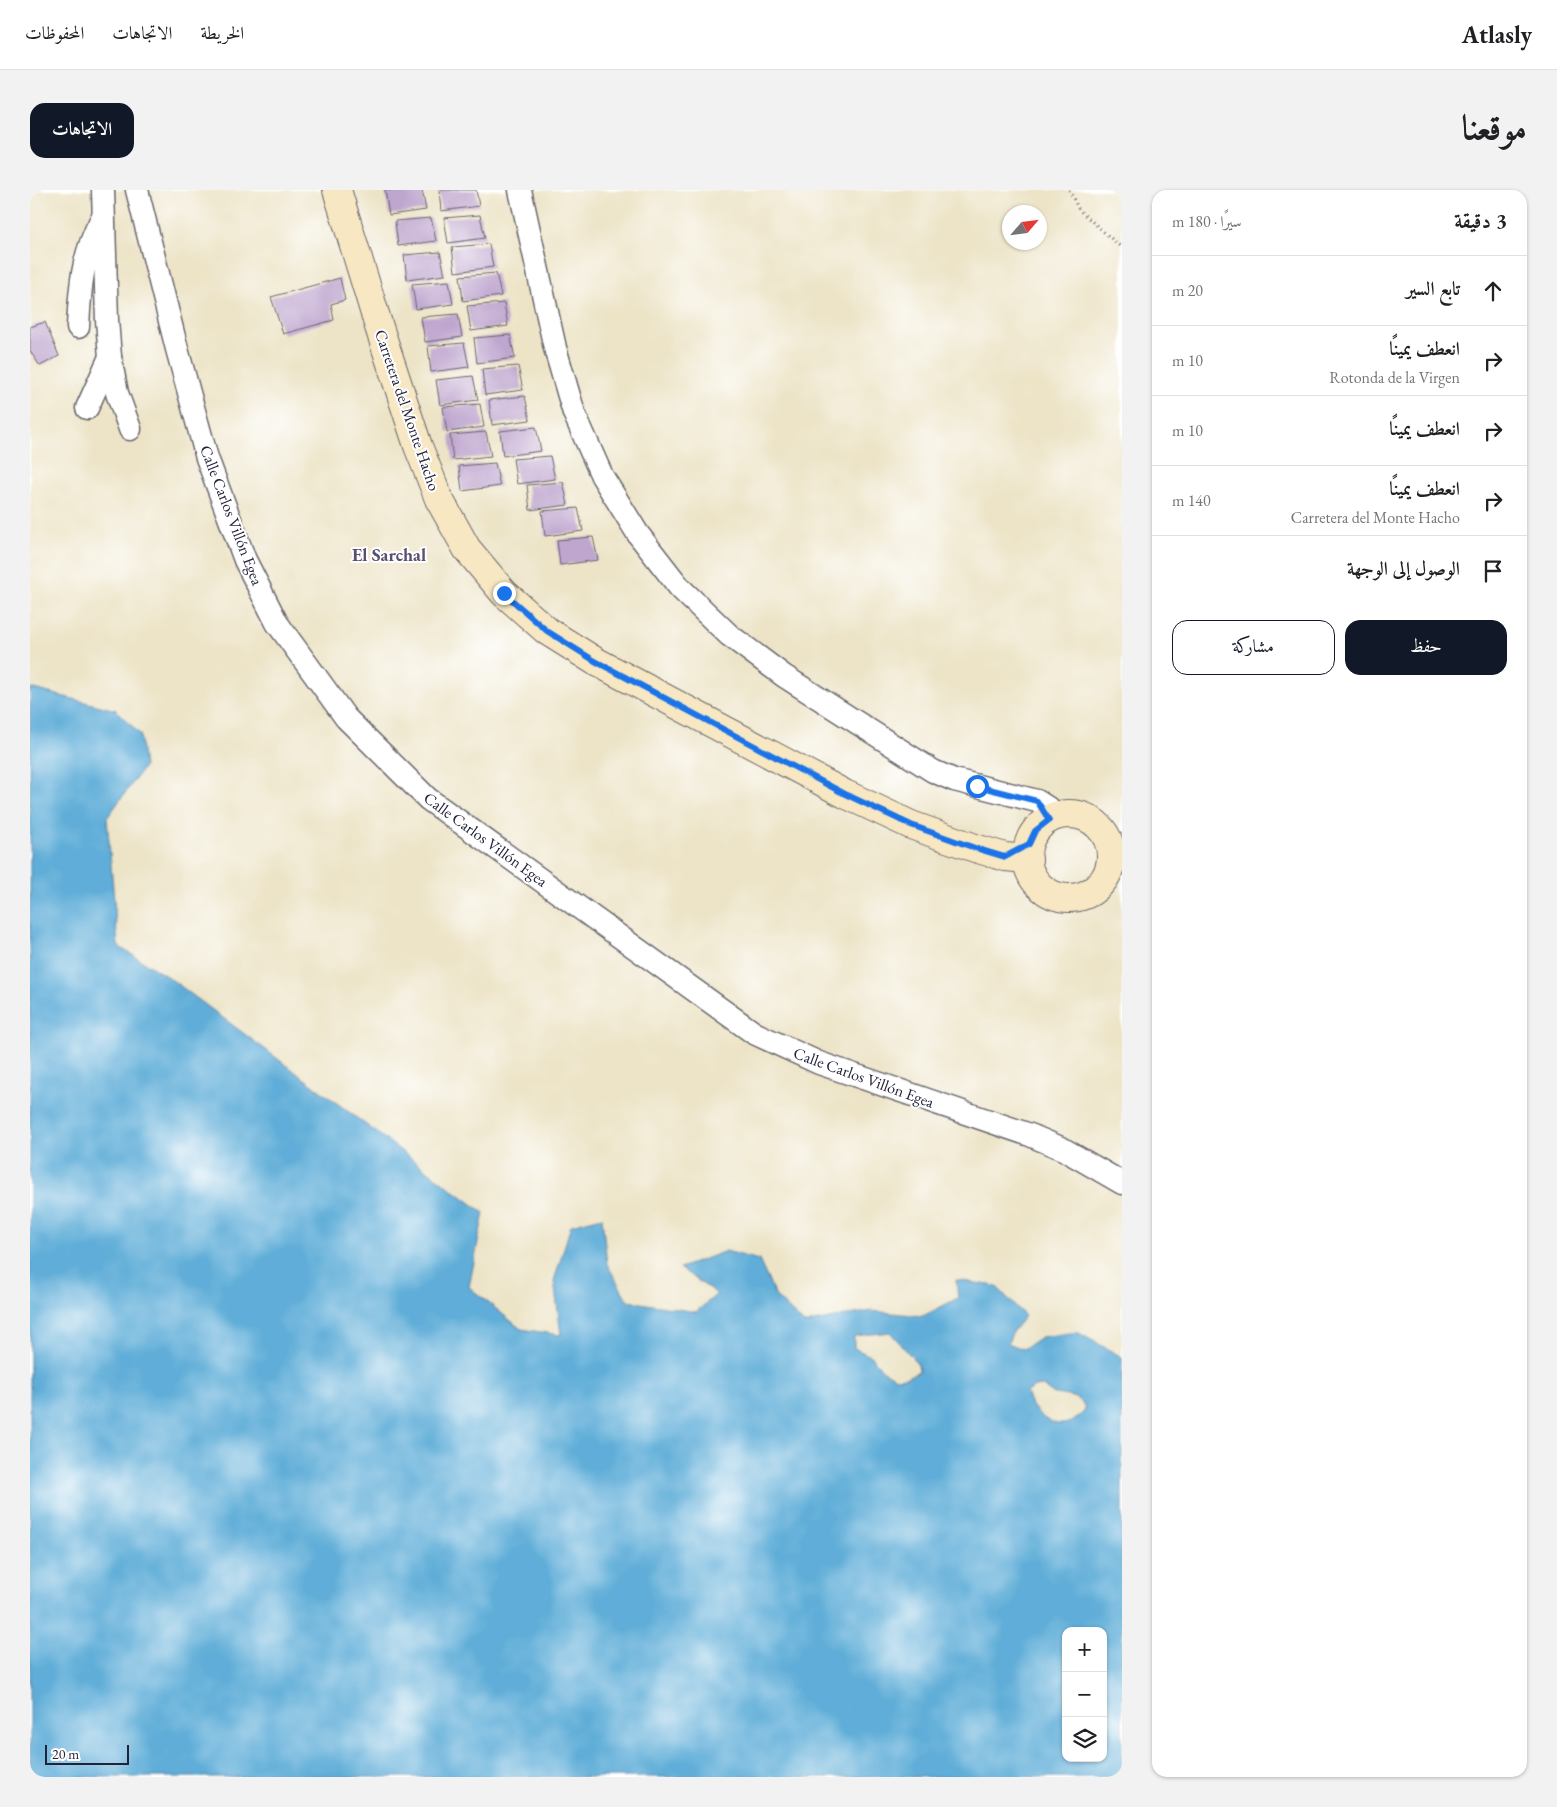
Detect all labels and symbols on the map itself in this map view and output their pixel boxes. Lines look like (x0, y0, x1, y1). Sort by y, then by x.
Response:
north arrow (1002, 205, 1047, 250)
street label: Carretera del Monte Hacho (370, 327, 445, 494)
street label: Calle Carlos Villón Egea (195, 442, 268, 589)
district label: El Sarchal (352, 543, 426, 566)
route end (493, 582, 516, 605)
route start (966, 775, 989, 798)
street label: Calle Carlos Villón Egea (420, 787, 552, 892)
street label: Calle Carlos Villón Egea (791, 1042, 938, 1113)
scale bar (45, 1742, 129, 1765)

